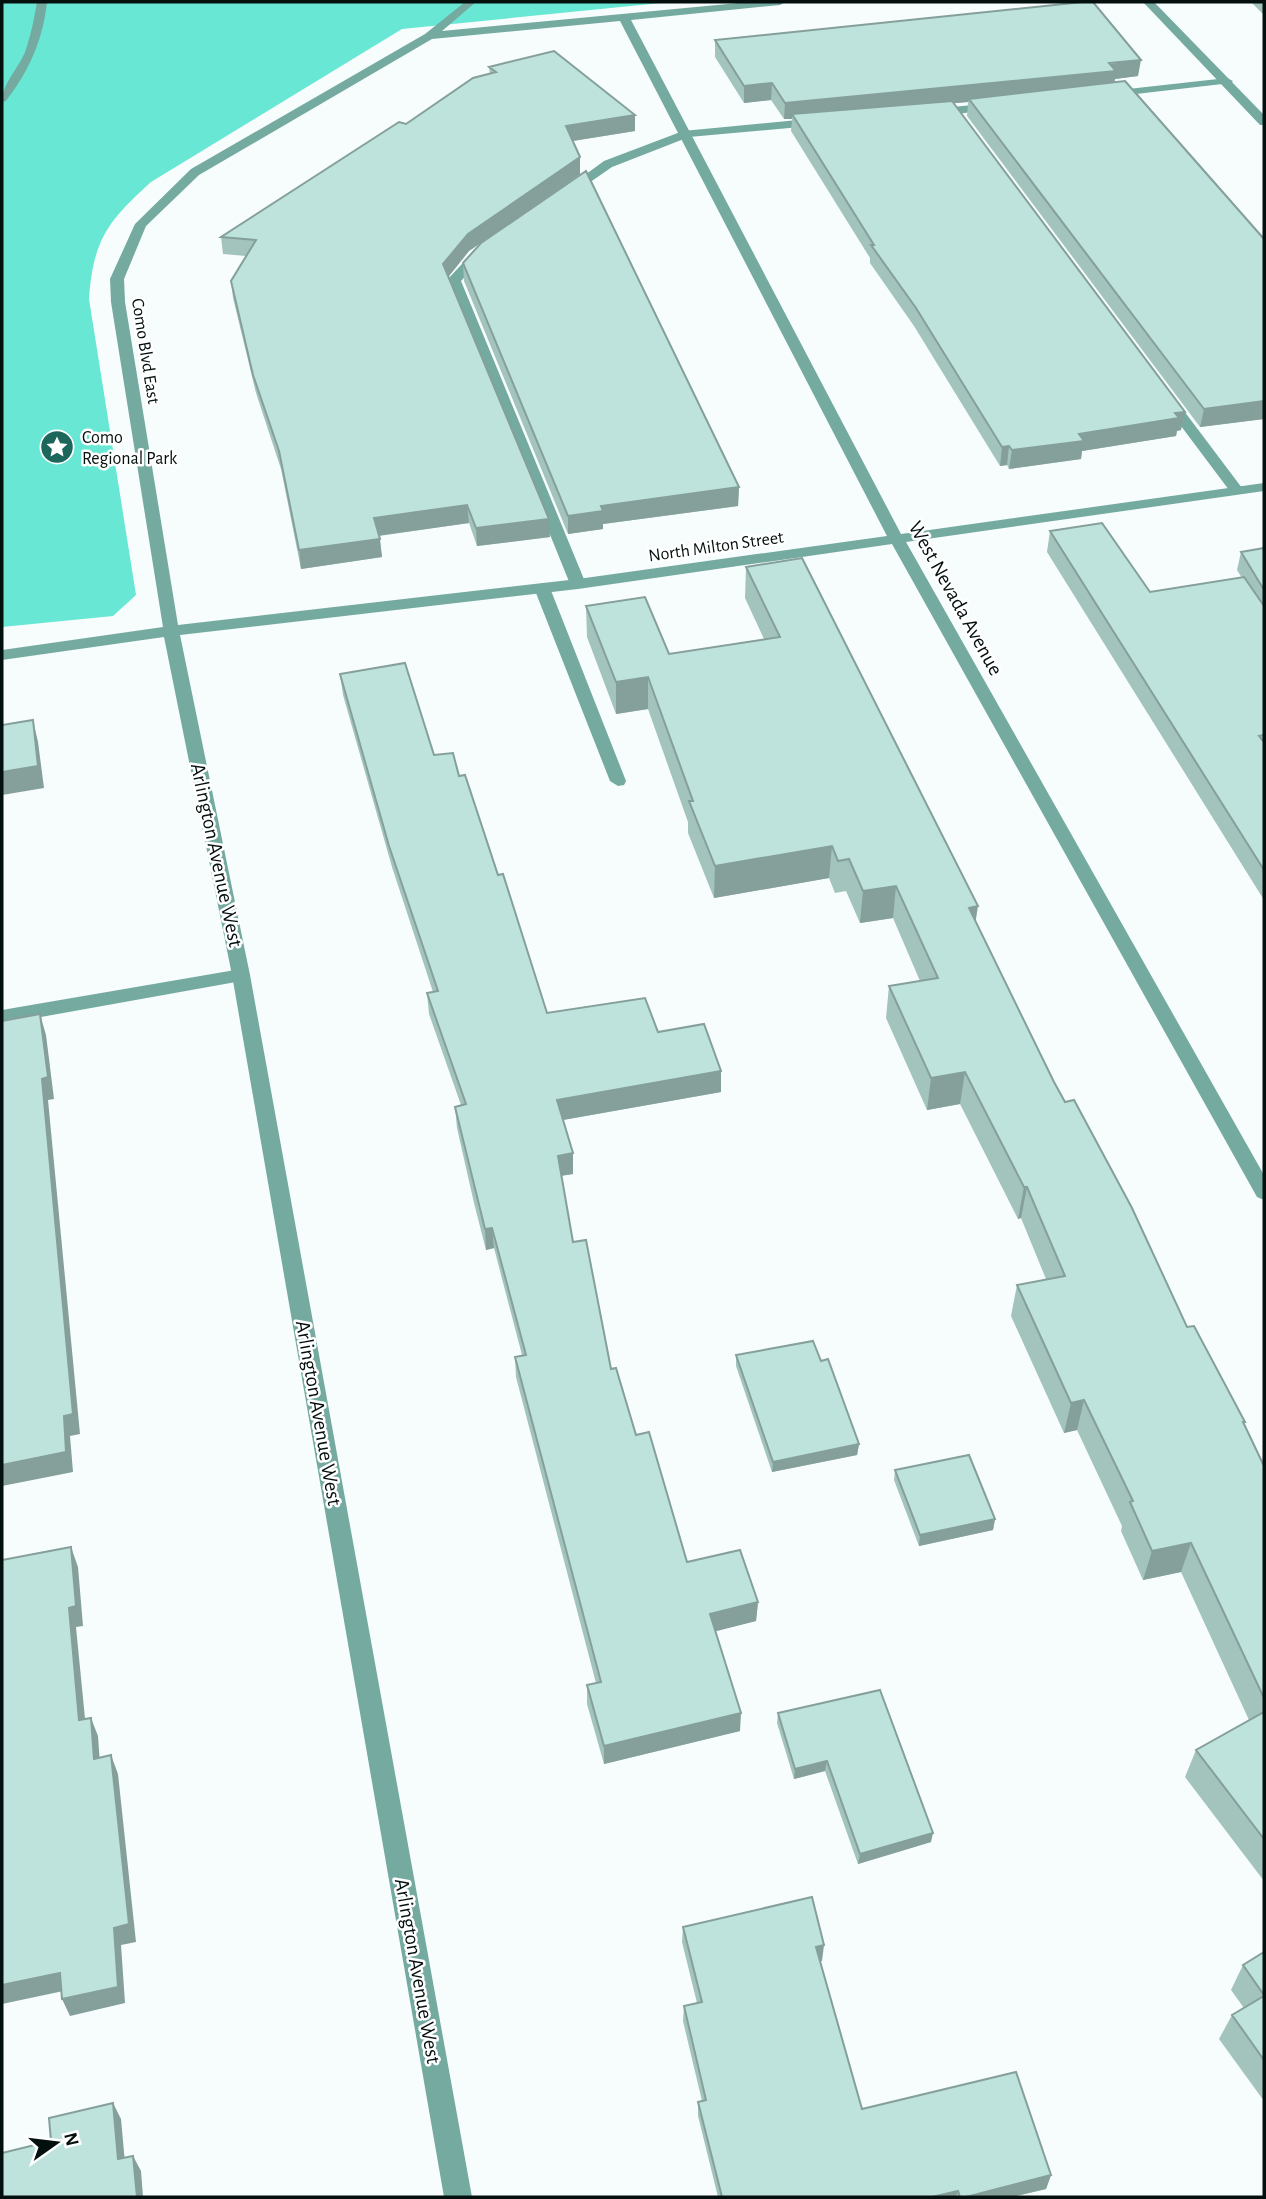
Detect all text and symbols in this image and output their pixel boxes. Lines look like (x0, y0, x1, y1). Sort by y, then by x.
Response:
street label: Como Blvd East (128, 297, 162, 405)
place icon: Como Regional Park (38, 428, 76, 466)
place label: Como Regional Park (82, 429, 178, 468)
street label: West Nevada Avenue (905, 518, 1007, 679)
street label: North Milton Street (647, 529, 785, 565)
street label: Arlington Avenue West (187, 761, 246, 949)
street label: Arlington Avenue West (292, 1319, 345, 1508)
street label: Arlington Avenue West (391, 1877, 444, 2066)
north arrow (21, 2108, 91, 2178)
text: N (60, 2131, 82, 2148)

